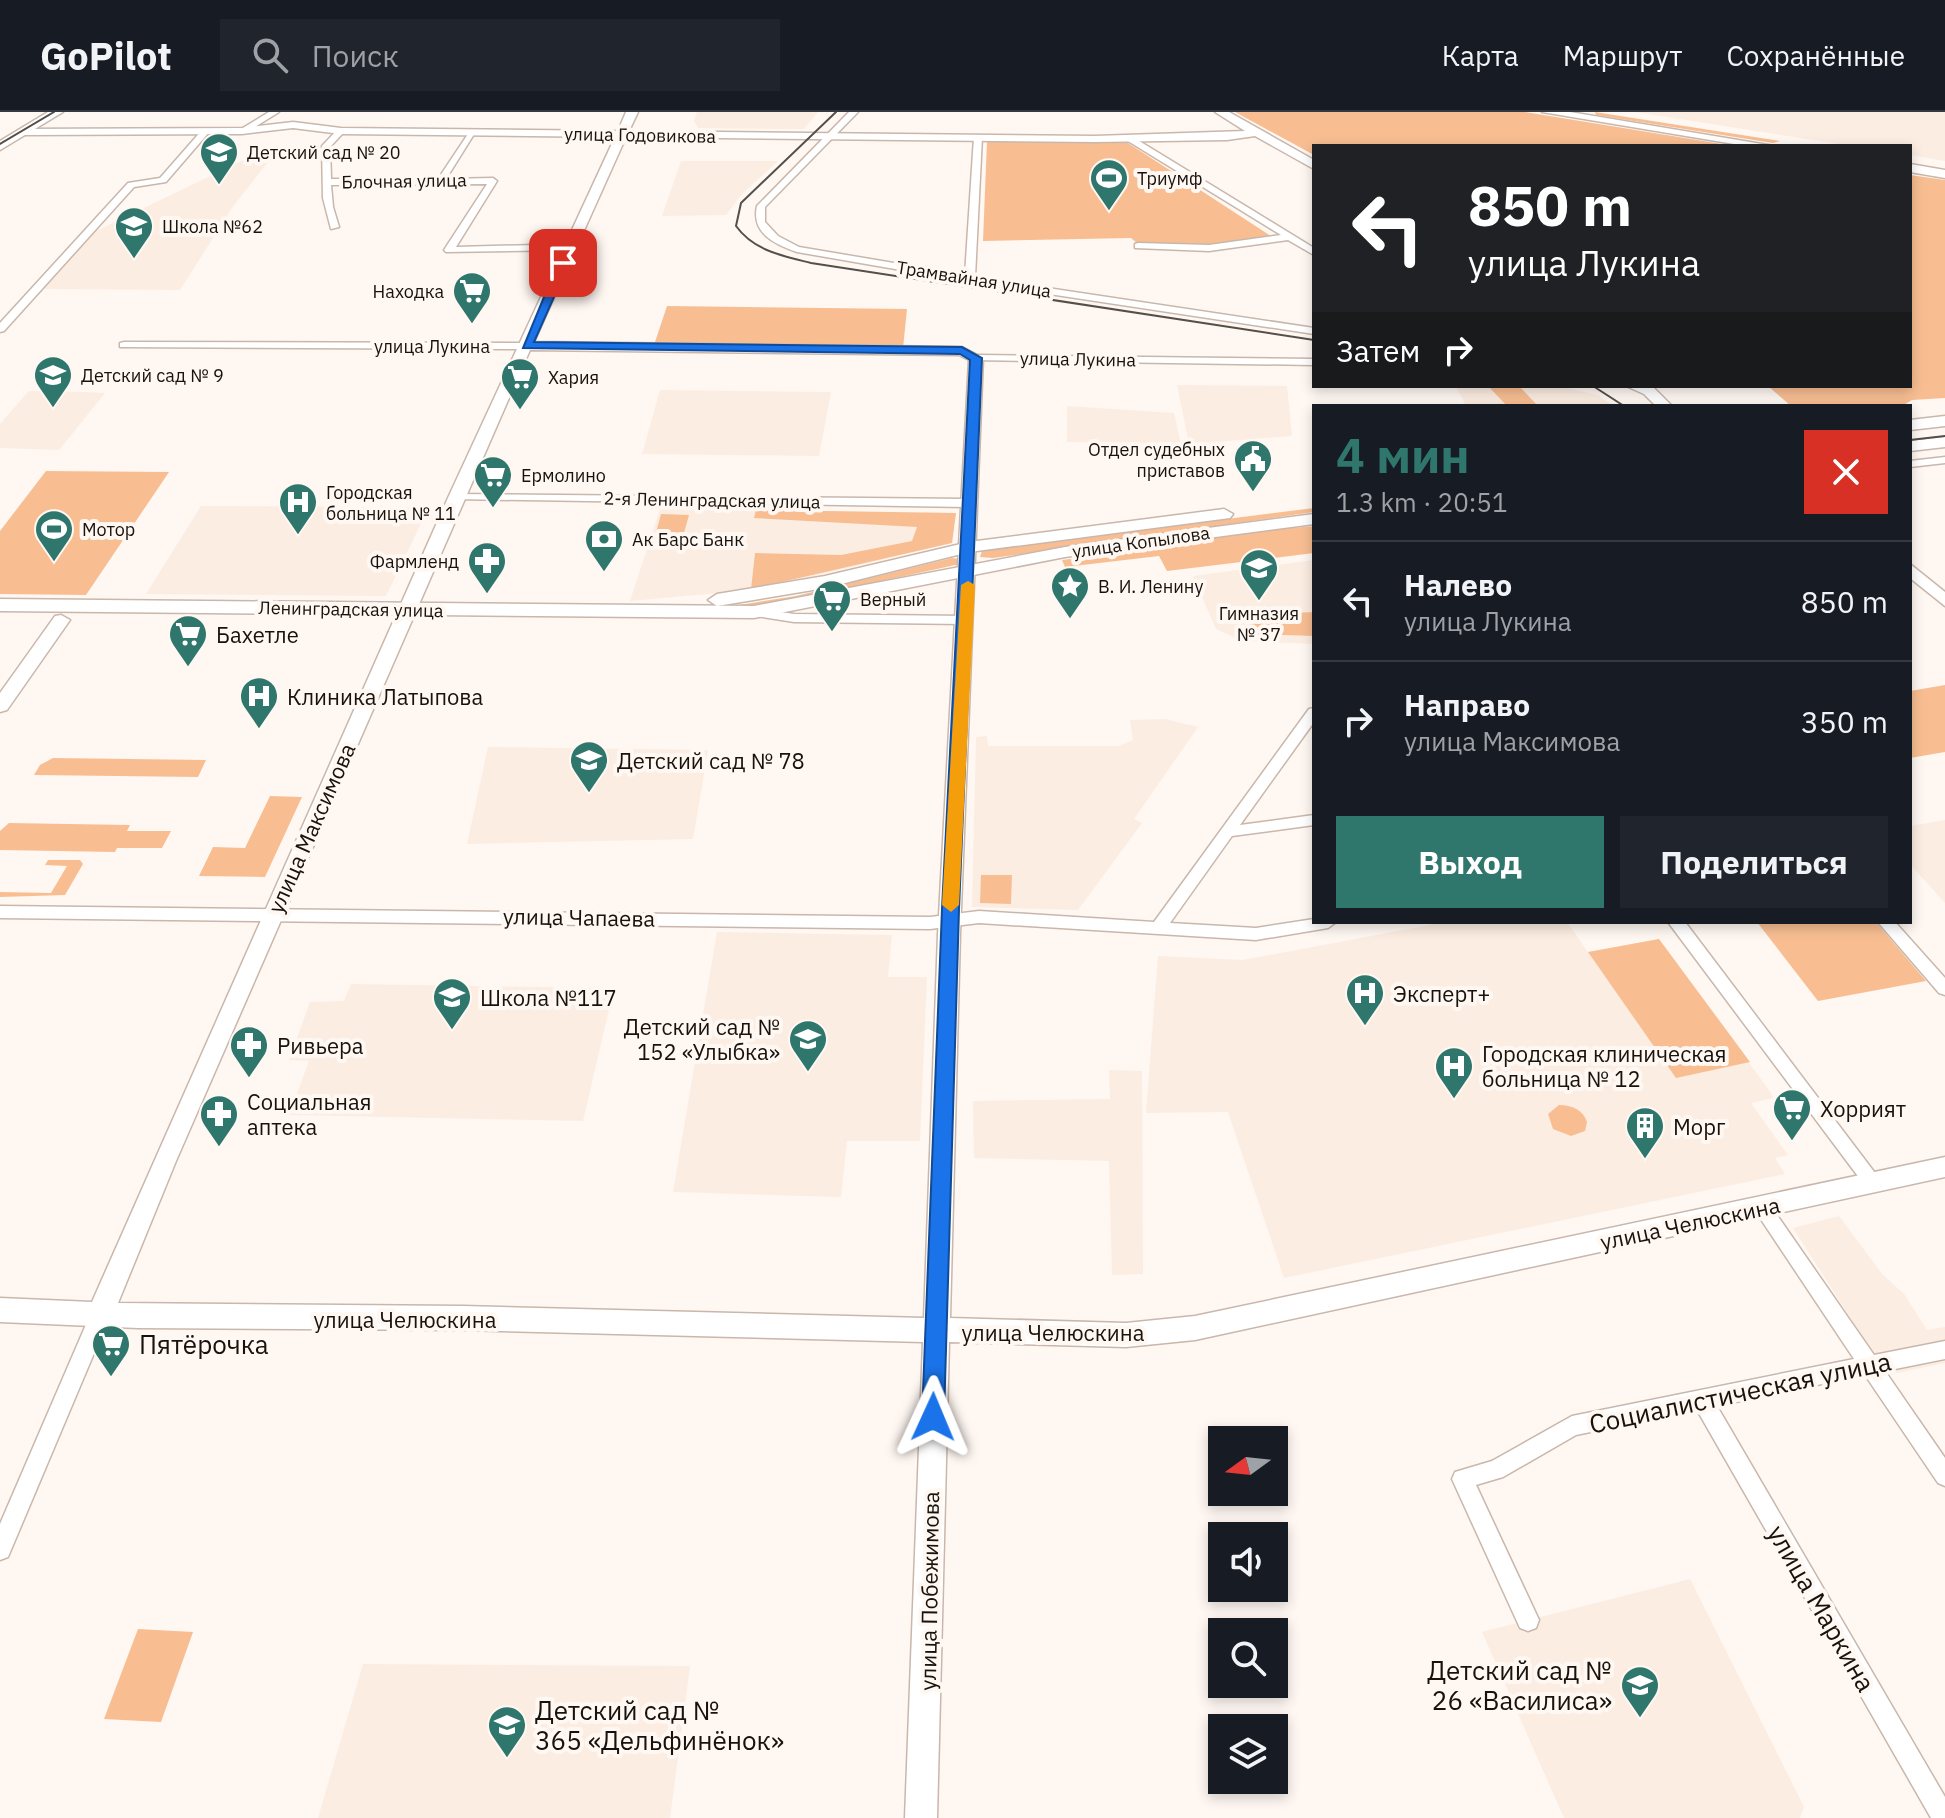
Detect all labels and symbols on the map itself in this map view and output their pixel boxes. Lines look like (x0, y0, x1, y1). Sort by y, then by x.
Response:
street label: улица Годовикова (564, 122, 717, 148)
school or university icon: Детский сад № 20 (198, 131, 240, 186)
place label: Детский сад № 20 (247, 141, 401, 164)
sports icon: Триумф (1088, 157, 1130, 212)
place label: Триумф (1137, 167, 1203, 190)
street label: Блочная улица (341, 168, 467, 194)
school or university icon: Школа №62 (113, 205, 155, 260)
place label: Школа №62 (162, 215, 263, 238)
pin (529, 229, 597, 297)
street label: Трамвайная улица (895, 255, 1053, 303)
supermarket icon: Находка (451, 270, 493, 325)
place label: Находка (373, 280, 444, 303)
street label: улица Лукина (374, 335, 490, 358)
street label: улица Лукина (1020, 346, 1137, 372)
school or university icon: Детский сад № 9 (32, 354, 74, 409)
supermarket icon: Хария (499, 356, 541, 411)
place label: Детский сад № 9 (81, 364, 224, 387)
place label: Хария (548, 366, 599, 389)
place label: Отдел судебных приставов (1088, 438, 1225, 482)
public building icon: Отдел судебных приставов (1232, 438, 1274, 493)
supermarket icon: Ермолино (472, 454, 514, 509)
place label: Ермолино (521, 464, 606, 487)
hospital icon: Городская больница № 11 (277, 481, 319, 536)
place label: Городская больница № 11 (326, 481, 456, 525)
street label: 2-я Ленинградская улица (603, 487, 821, 513)
sports icon: Мотор (33, 508, 75, 563)
place label: Мотор (82, 518, 135, 541)
bank icon: Ак Барс Банк (583, 518, 625, 573)
street label: улица Копылова (1071, 521, 1212, 563)
place label: Ак Барс Банк (632, 528, 744, 551)
pharmacy icon: Фармленд (466, 540, 508, 595)
school or university icon: Гимназия № 37 (1238, 547, 1280, 602)
place label: Фармленд (370, 550, 459, 573)
place icon: В. И. Ленину (1049, 565, 1091, 620)
place label: В. И. Ленину (1098, 575, 1203, 598)
supermarket icon: Верный (811, 578, 853, 633)
place label: Верный (860, 588, 926, 611)
street label: Ленинградская улица (258, 596, 444, 622)
place label: Гимназия № 37 (1219, 602, 1299, 646)
supermarket icon: Бахетле (167, 613, 209, 668)
place label: Бахетле (216, 620, 299, 649)
hospital icon: Клиника Латыпова (238, 675, 280, 730)
place label: Клиника Латыпова (287, 682, 484, 711)
street label: улица Максимова (261, 738, 362, 918)
school or university icon: Детский сад № 78 (568, 739, 610, 794)
place label: Детский сад № 78 (617, 746, 805, 775)
street label: улица Чапаева (503, 901, 656, 933)
hospital icon: Эксперт+ (1344, 972, 1386, 1027)
school or university icon: Школа №117 (431, 976, 473, 1031)
place label: Эксперт+ (1393, 979, 1490, 1008)
place label: Школа №117 (480, 983, 617, 1012)
place label: Детский сад № 152 «Улыбка» (624, 1012, 780, 1066)
school or university icon: Детский сад № 152 «Улыбка» (787, 1018, 829, 1073)
pharmacy icon: Ривьера (228, 1024, 270, 1079)
place label: Ривьера (277, 1031, 364, 1060)
place label: Городская клиническая больница № 12 (1482, 1039, 1727, 1093)
hospital icon: Городская клиническая больница № 12 (1433, 1045, 1475, 1100)
place label: Социальная аптека (247, 1087, 371, 1141)
supermarket icon: Хоррият (1771, 1087, 1813, 1142)
pharmacy icon: Социальная аптека (198, 1093, 240, 1148)
place label: Хоррият (1820, 1094, 1906, 1123)
building icon: Морг (1624, 1105, 1666, 1160)
place label: Морг (1673, 1112, 1726, 1141)
street label: улица Челюскина (1598, 1190, 1783, 1256)
street label: улица Челюскина (314, 1305, 497, 1334)
street label: улица Челюскина (962, 1318, 1145, 1347)
supermarket icon: Пятёрочка (90, 1323, 132, 1378)
place label: Пятёрочка (139, 1327, 269, 1361)
street label: Социалистическая улица (1586, 1343, 1894, 1441)
position arrow (891, 1375, 975, 1459)
north arrow (1208, 1426, 1288, 1506)
street label: улица Побежимова (913, 1491, 945, 1691)
street label: улица Маркина (1761, 1519, 1884, 1698)
place label: Детский сад № 26 «Василиса» (1427, 1653, 1612, 1717)
school or university icon: Детский сад № 26 «Василиса» (1619, 1664, 1661, 1719)
place label: Детский сад № 365 «Дельфинёнок» (535, 1693, 784, 1757)
school or university icon: Детский сад № 365 «Дельфинёнок» (486, 1704, 528, 1759)

